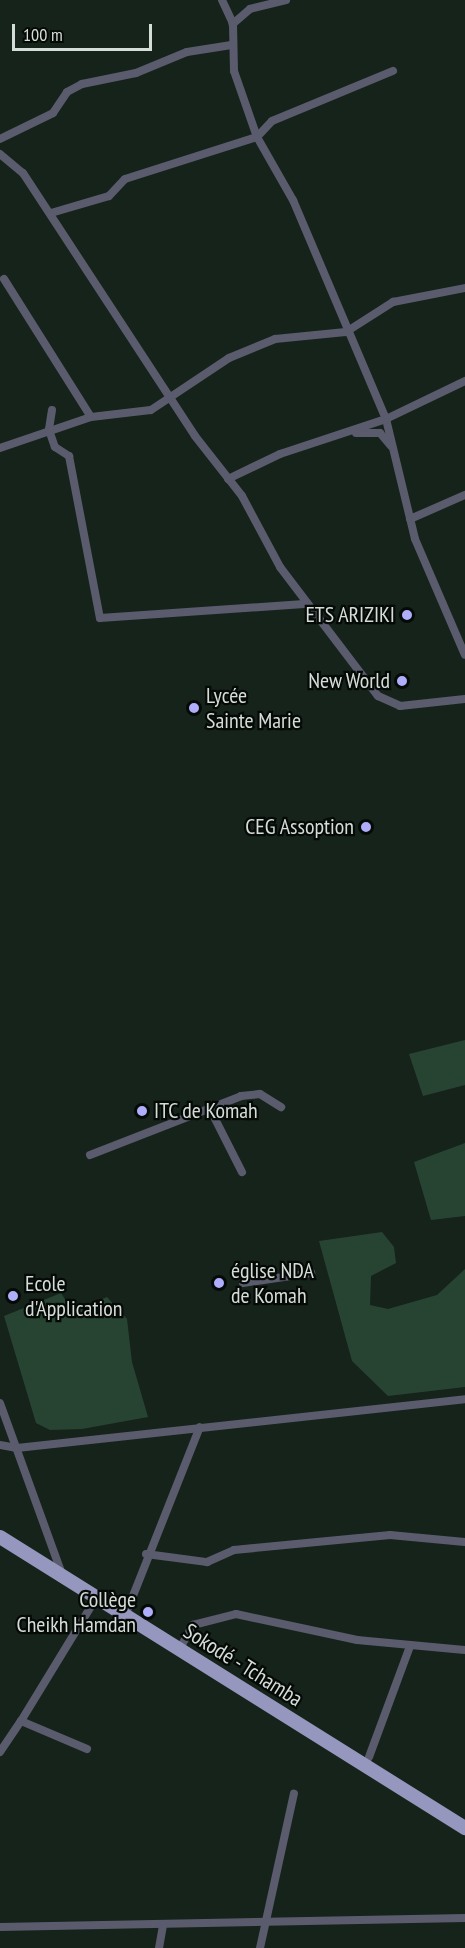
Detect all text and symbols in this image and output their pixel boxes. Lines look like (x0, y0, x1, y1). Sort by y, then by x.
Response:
scale bar (15, 12, 154, 50)
text: 100 m (23, 23, 63, 46)
place label: ETS ARIZIKI (305, 602, 395, 628)
marker: ETS ARIZIKI (400, 608, 414, 622)
place label: New World (307, 668, 390, 694)
marker: New World (395, 674, 409, 688)
place label: Lycée Sainte Marie (206, 682, 301, 734)
marker: Lycée Sainte Marie (187, 701, 201, 715)
place label: CEG Assoption (245, 814, 354, 840)
marker: CEG Assoption (359, 820, 373, 834)
place label: ITC de Komah (154, 1098, 258, 1124)
marker: ITC de Komah (135, 1104, 149, 1118)
place label: église NDA de Komah (231, 1257, 314, 1308)
place label: Ecole d'Application (25, 1270, 122, 1322)
marker: église NDA de Komah (212, 1276, 226, 1290)
marker: Ecole d'Application (6, 1289, 20, 1303)
place label: Collège Cheikh Hamdan (17, 1586, 136, 1638)
marker: Collège Cheikh Hamdan (141, 1605, 155, 1619)
street label: Sokodé - Tchamba (178, 1617, 308, 1713)

